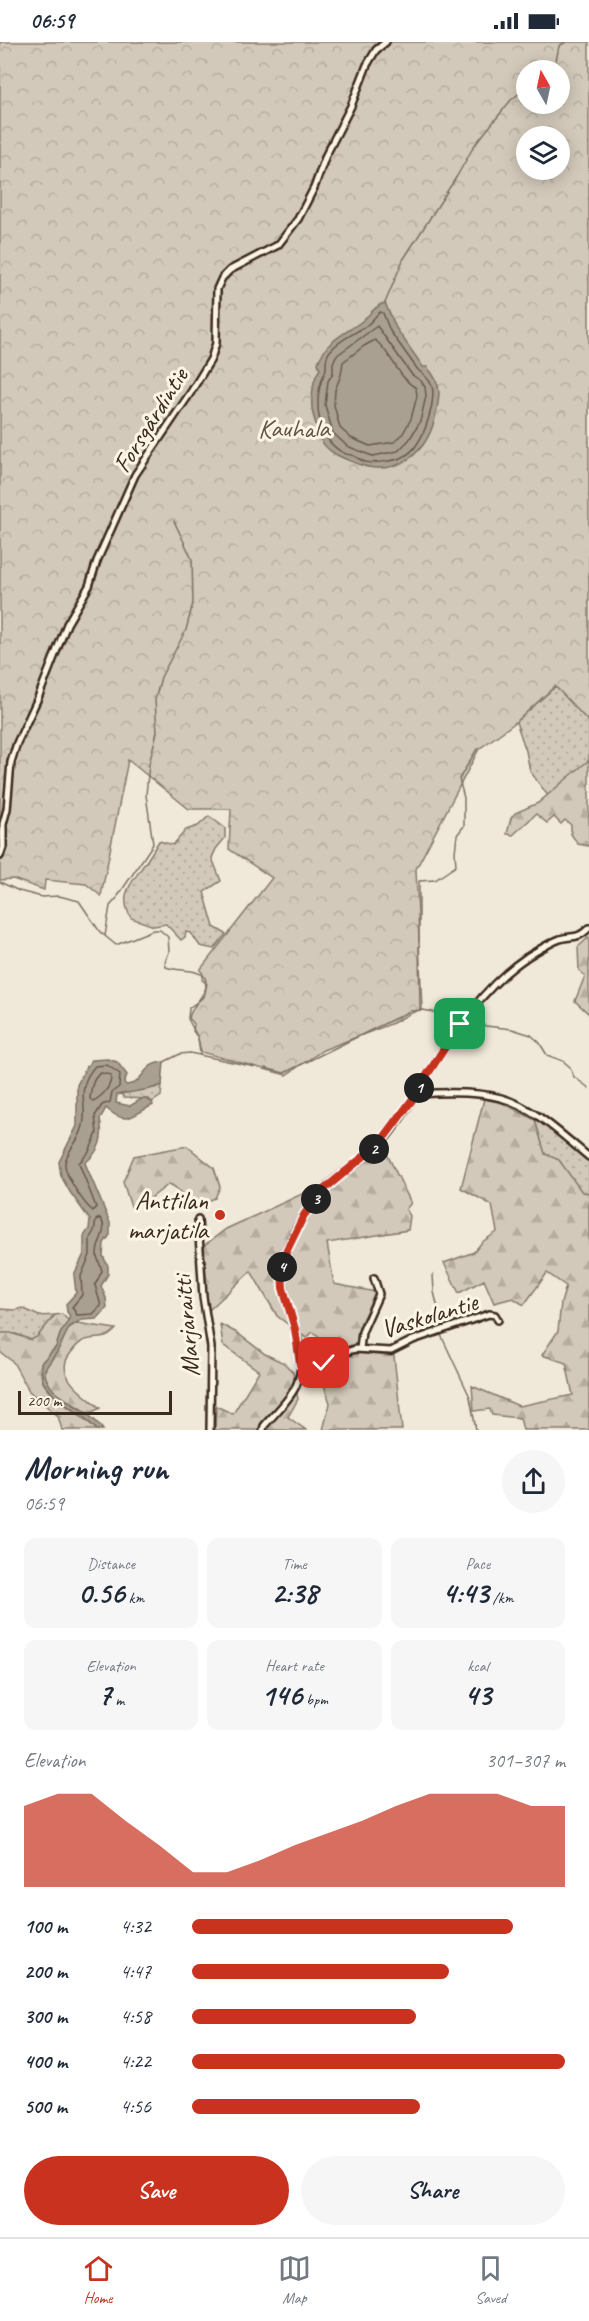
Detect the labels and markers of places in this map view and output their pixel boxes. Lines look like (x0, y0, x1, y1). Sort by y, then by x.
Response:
pin (434, 998, 485, 1049)
pin: 1 (404, 1073, 434, 1103)
pin: 2 (359, 1134, 389, 1164)
place label: Anttilan marjatila (128, 1184, 210, 1247)
pin: 3 (301, 1184, 331, 1214)
marker: Anttilan marjatila (213, 1208, 227, 1222)
pin: 4 (267, 1252, 297, 1282)
pin (298, 1337, 349, 1388)

